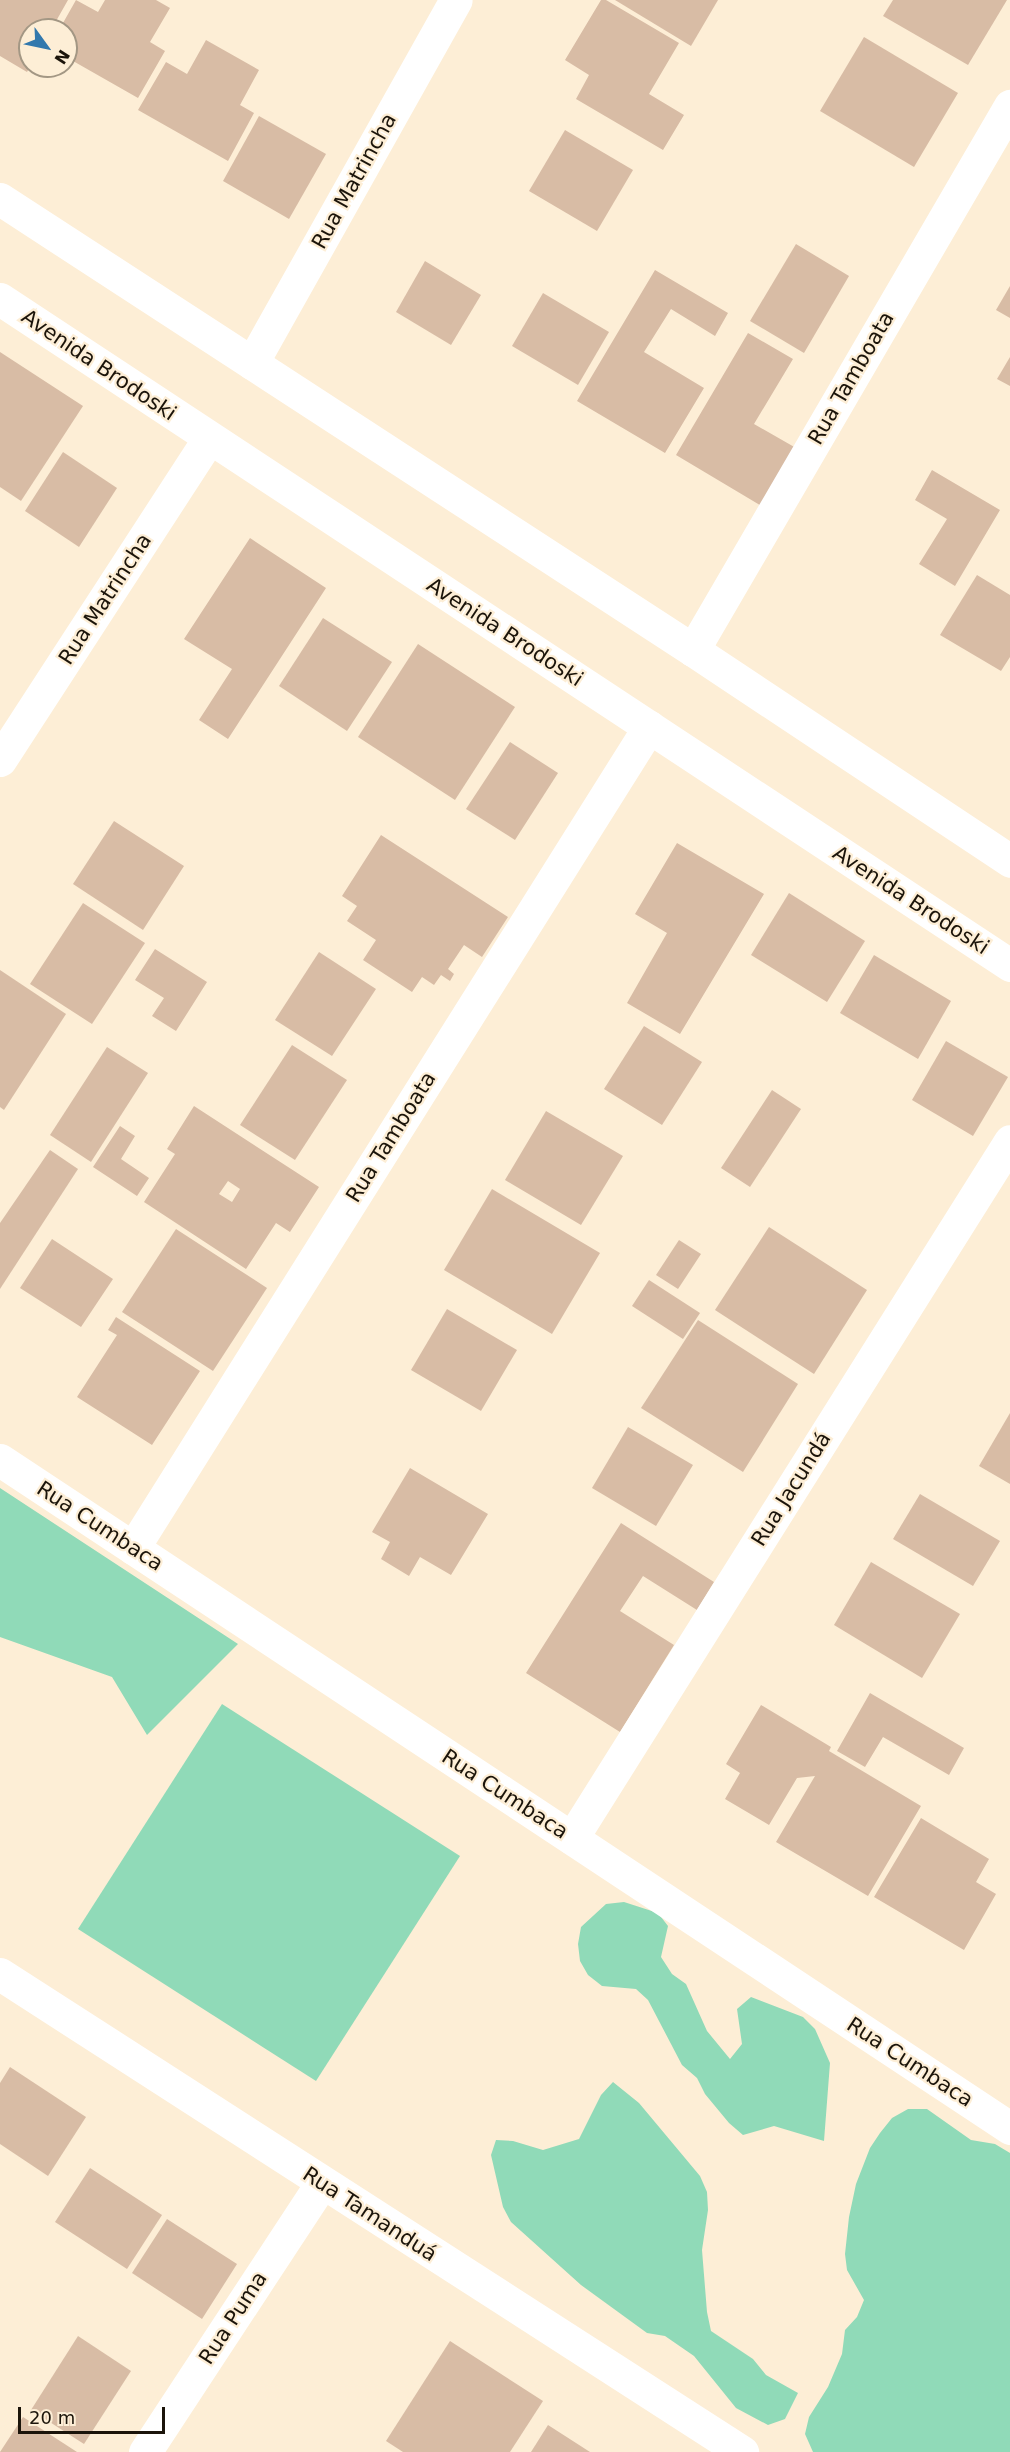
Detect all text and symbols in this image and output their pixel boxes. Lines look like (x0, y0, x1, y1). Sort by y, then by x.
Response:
north arrow (18, 18, 78, 78)
text: N (50, 46, 73, 68)
street label: Rua Matrincha (306, 109, 402, 253)
street label: Avenida Brodoski (17, 304, 181, 426)
street label: Rua Tamboata (803, 307, 899, 449)
street label: Rua Matrincha (53, 529, 157, 669)
street label: Avenida Brodoski (422, 572, 588, 692)
street label: Avenida Brodoski (828, 840, 994, 960)
street label: Rua Tamboata (341, 1067, 441, 1207)
street label: Rua Jacundá (746, 1427, 836, 1551)
street label: Rua Cumbaca (32, 1476, 168, 1576)
street label: Rua Cumbaca (437, 1744, 573, 1844)
street label: Rua Cumbaca (842, 2012, 978, 2112)
street label: Rua Tamanduá (298, 2161, 442, 2267)
street label: Rua Puma (194, 2267, 272, 2369)
scale bar (21, 2395, 168, 2433)
text: 20 m (29, 2407, 75, 2428)

